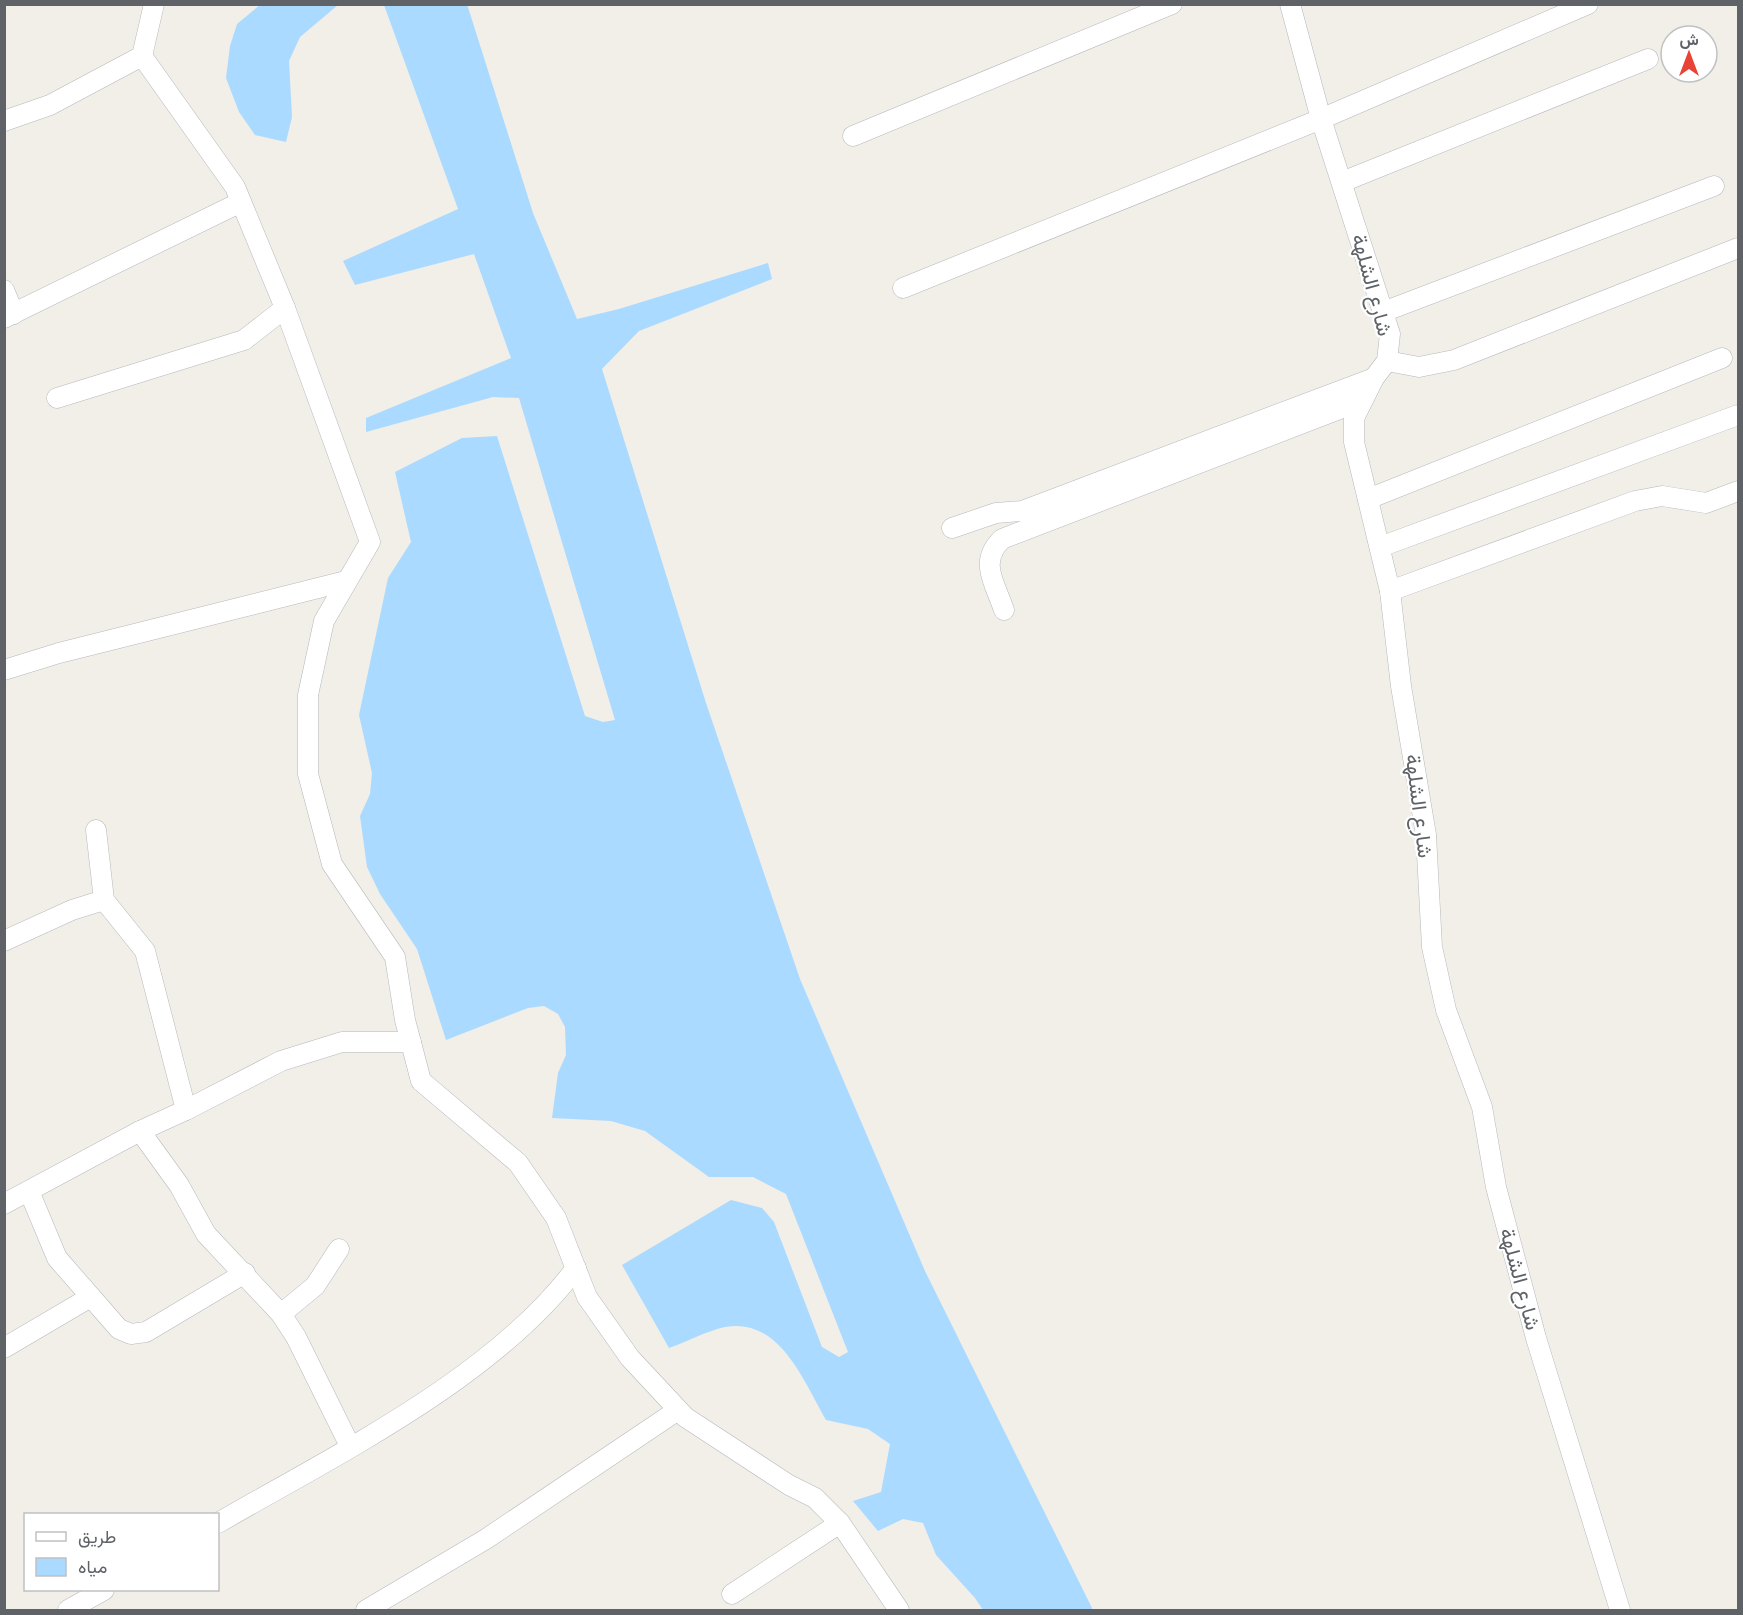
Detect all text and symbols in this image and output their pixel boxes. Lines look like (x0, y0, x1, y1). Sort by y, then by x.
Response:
north arrow (1659, 24, 1719, 84)
text: ش (1679, 28, 1699, 51)
street label: شارع الشلهة (1345, 231, 1400, 339)
street label: شارع الشلهة (1399, 752, 1440, 860)
street label: شارع الشلهة (1493, 1225, 1548, 1333)
legend (24, 1513, 219, 1591)
text: طريق (78, 1524, 116, 1549)
text: مياه (78, 1554, 107, 1579)

